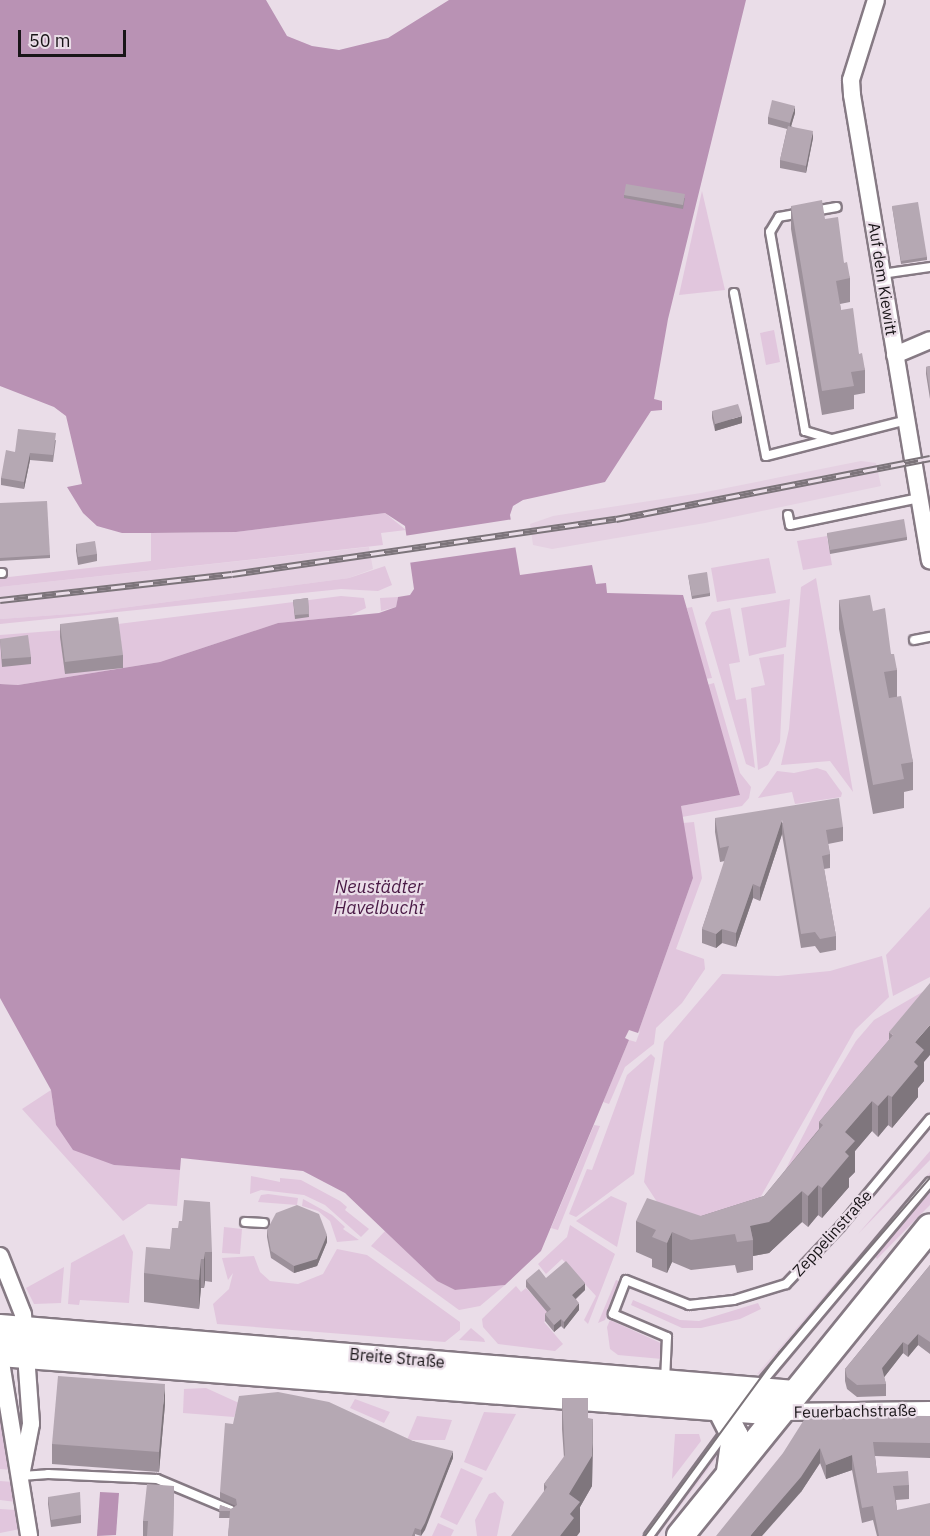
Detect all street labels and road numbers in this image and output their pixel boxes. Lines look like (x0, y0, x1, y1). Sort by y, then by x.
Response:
street label: Auf dem Kiewitt (865, 221, 901, 337)
street label: Zeppelinstraße (788, 1186, 876, 1280)
street label: Breite Straße (349, 1344, 445, 1372)
street label: Feuerbachstraße (793, 1400, 917, 1422)

